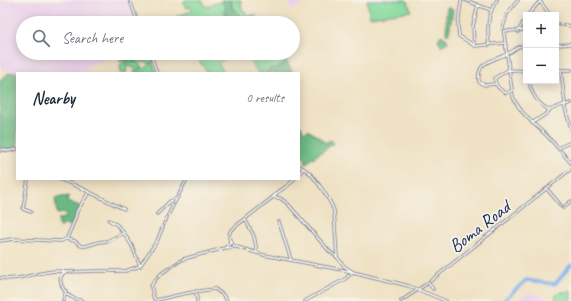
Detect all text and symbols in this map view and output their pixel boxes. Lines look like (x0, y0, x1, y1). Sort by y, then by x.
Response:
map controls (523, 12, 559, 84)
button: + (523, 12, 559, 48)
search box (16, 16, 300, 60)
icon: search (30, 27, 52, 49)
text: Search here (62, 29, 123, 48)
button: − (523, 48, 559, 84)
text: Nearby (32, 88, 75, 109)
text: 0 results (246, 90, 284, 106)
street label: Boma Road (444, 193, 518, 258)

